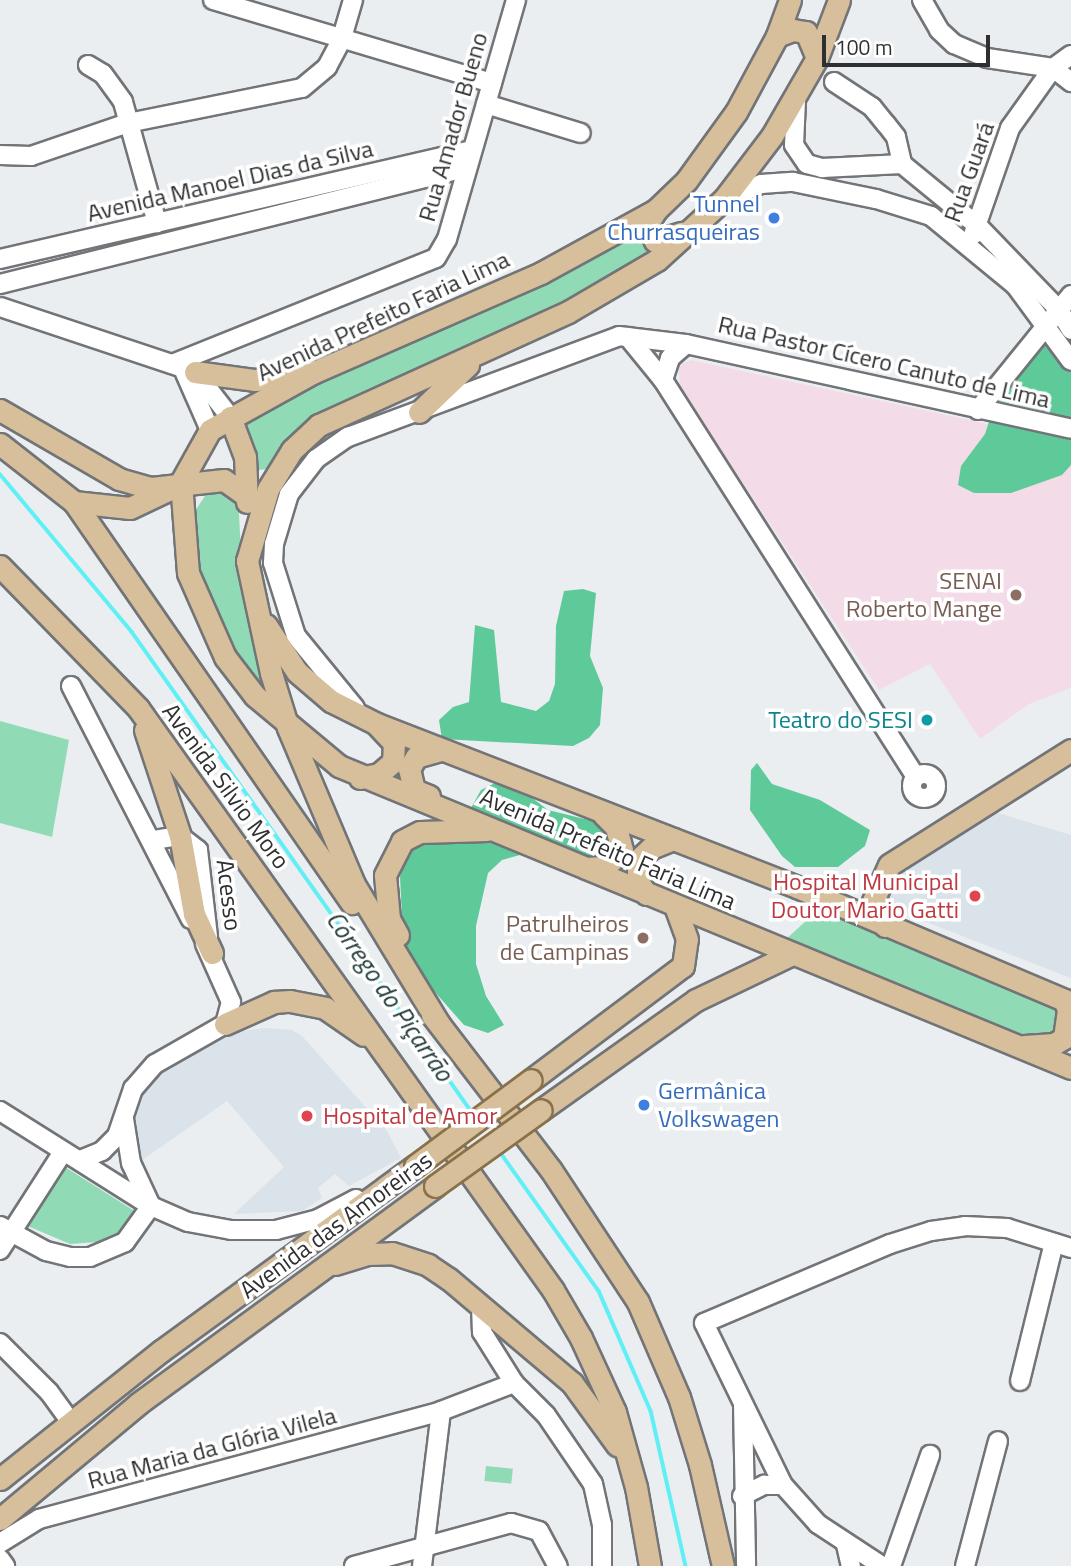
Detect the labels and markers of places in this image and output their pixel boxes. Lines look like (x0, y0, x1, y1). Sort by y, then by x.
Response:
place label: Tunnel Churrasqueiras (607, 190, 760, 246)
marker: Tunnel Churrasqueiras (766, 210, 782, 226)
place label: SENAI Roberto Mange (846, 567, 1002, 623)
marker: SENAI Roberto Mange (1008, 587, 1024, 603)
place label: Teatro do SESI (768, 706, 913, 734)
marker: Teatro do SESI (919, 712, 935, 728)
place label: Hospital Municipal Doutor Mario Gatti (771, 868, 959, 924)
marker: Hospital Municipal Doutor Mario Gatti (965, 886, 985, 906)
place label: Patrulheiros de Campinas (500, 910, 629, 966)
marker: Patrulheiros de Campinas (635, 930, 651, 946)
place label: Germânica Volkswagen (658, 1077, 780, 1133)
marker: Germânica Volkswagen (636, 1097, 652, 1113)
place label: Hospital de Amor (323, 1102, 498, 1130)
marker: Hospital de Amor (297, 1106, 317, 1126)

